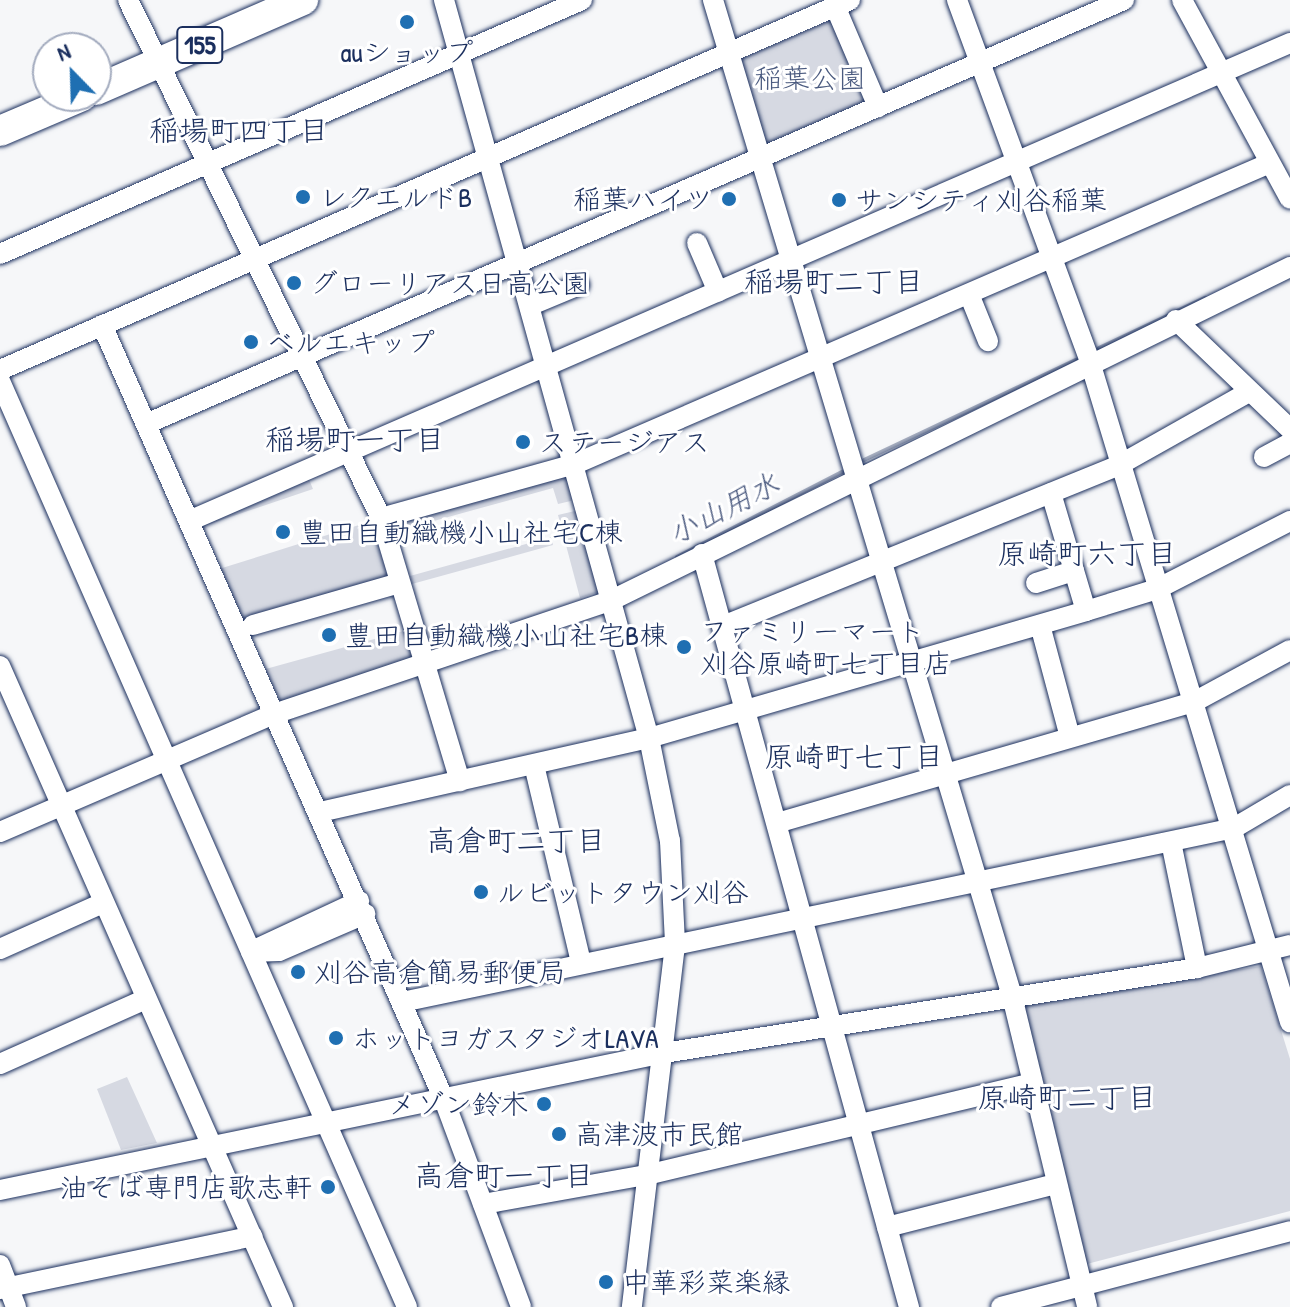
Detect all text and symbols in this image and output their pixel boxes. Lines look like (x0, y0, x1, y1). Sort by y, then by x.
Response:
marker: auショップ (398, 13, 416, 31)
road number: 155 (176, 23, 224, 67)
north arrow (32, 32, 112, 112)
place label: auショップ (340, 35, 474, 69)
text: N (52, 36, 75, 68)
park label: 稲葉公園 (754, 61, 866, 95)
district label: 稲場町四丁目 (149, 112, 329, 148)
place label: レクエルドB (319, 180, 473, 214)
place label: 稲葉ハイツ (573, 182, 713, 216)
place label: サンシティ刈谷稲葉 (855, 183, 1107, 217)
marker: レクエルドB (294, 188, 312, 206)
marker: 稲葉ハイツ (720, 190, 738, 208)
marker: サンシティ刈谷稲葉 (830, 191, 848, 209)
district label: 稲場町二丁目 (744, 263, 924, 299)
place label: グローリアス日高公園 (310, 266, 590, 300)
marker: グローリアス日高公園 (285, 274, 303, 292)
place label: ベルエキップ (267, 325, 435, 359)
marker: ベルエキップ (242, 333, 260, 351)
district label: 稲場町一丁目 (265, 421, 445, 457)
place label: ステージアス (539, 425, 707, 459)
marker: ステージアス (514, 433, 532, 451)
water label: 小山用水 (661, 465, 785, 551)
place label: 豊田自動織機小山社宅C棟 (299, 515, 622, 549)
marker: 豊田自動織機小山社宅C棟 (274, 523, 292, 541)
district label: 原崎町六丁目 (997, 535, 1177, 571)
place label: ファミリーマート 刈谷原崎町七丁目店 (700, 614, 952, 680)
place label: 豊田自動織機小山社宅B棟 (345, 618, 667, 652)
marker: 豊田自動織機小山社宅B棟 (320, 626, 338, 644)
marker: ファミリーマート 刈谷原崎町七丁目店 (675, 638, 693, 656)
district label: 原崎町七丁目 (764, 738, 944, 774)
district label: 高倉町二丁目 (426, 822, 606, 858)
place label: ルビットタウン刈谷 (497, 875, 749, 909)
marker: ルビットタウン刈谷 (472, 883, 490, 901)
place label: 刈谷高倉簡易郵便局 (314, 955, 566, 989)
marker: 刈谷高倉簡易郵便局 (289, 963, 307, 981)
place label: ホットヨガスタジオLAVA (352, 1021, 657, 1055)
marker: ホットヨガスタジオLAVA (327, 1029, 345, 1047)
district label: 原崎町二丁目 (977, 1079, 1157, 1115)
place label: メゾン鈴木 (388, 1087, 528, 1121)
marker: メゾン鈴木 (535, 1095, 553, 1113)
place label: 高津波市民館 (575, 1117, 743, 1151)
marker: 高津波市民館 (550, 1125, 568, 1143)
district label: 高倉町一丁目 (414, 1157, 594, 1193)
place label: 油そば専門店歌志軒 (60, 1170, 312, 1204)
marker: 油そば専門店歌志軒 (319, 1178, 337, 1196)
place label: 中華彩菜楽縁 (622, 1265, 790, 1299)
marker: 中華彩菜楽縁 (597, 1273, 615, 1291)

